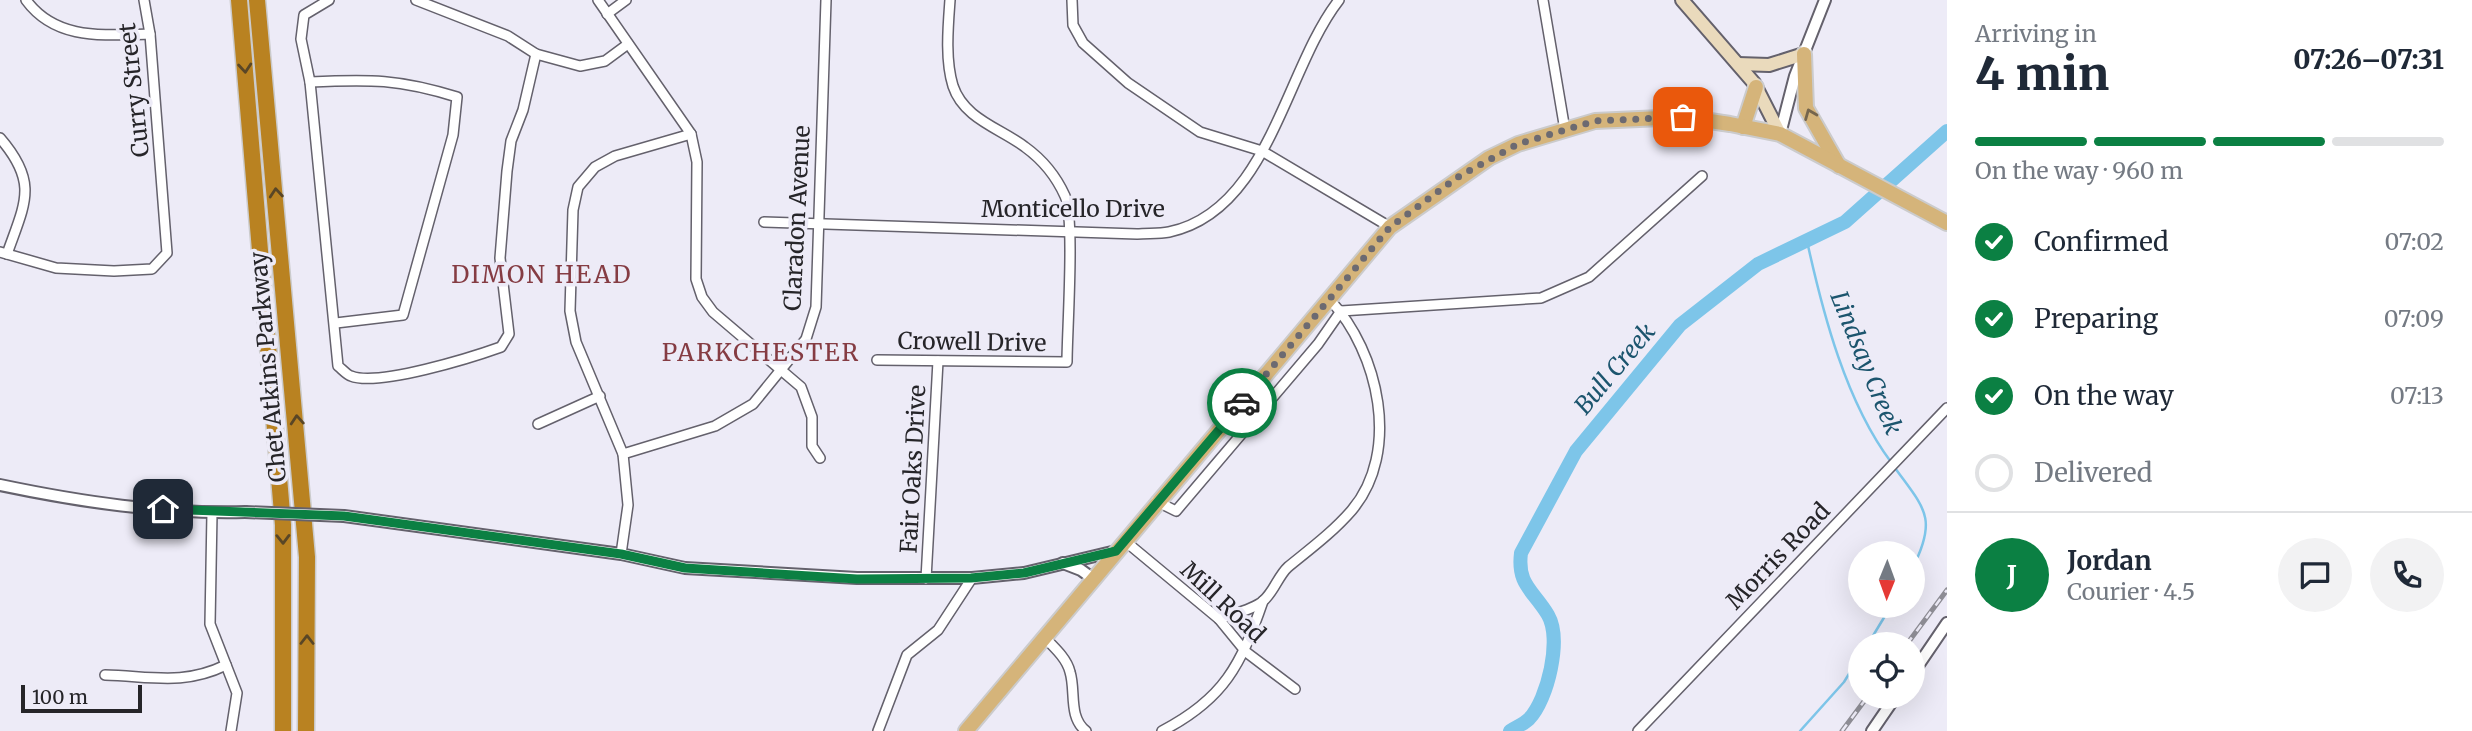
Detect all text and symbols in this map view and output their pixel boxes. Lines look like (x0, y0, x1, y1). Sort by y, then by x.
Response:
text: Arriving in (1975, 19, 2097, 48)
street label: Curry Street (112, 21, 155, 159)
text: 07:26–07:31 (2293, 43, 2444, 76)
text: 4 min (1975, 45, 2109, 103)
one-way arrow (237, 63, 252, 74)
pin (1653, 87, 1713, 147)
icon: bag (1664, 98, 1702, 136)
one-way arrow (1804, 109, 1818, 121)
street label: Claradon Avenue (777, 124, 816, 312)
text: On the way · 960 m (1975, 156, 2183, 185)
one-way arrow (269, 188, 284, 199)
street label: Monticello Drive (981, 194, 1165, 223)
icon: check (1975, 223, 2013, 261)
text: Confirmed (2034, 225, 2169, 258)
text: 07:02 (2385, 227, 2444, 256)
street label: Chet Atkins Parkway (243, 250, 292, 484)
district label: DIMON HEAD (451, 259, 633, 290)
water label: Lindsay Creek (1824, 286, 1909, 439)
icon: check (1975, 300, 2013, 338)
text: Preparing (2034, 302, 2158, 335)
text: 07:09 (2384, 304, 2444, 333)
water label: Bull Creek (1568, 317, 1662, 421)
street label: Crowell Drive (897, 326, 1047, 357)
district label: PARKCHESTER (662, 337, 860, 368)
courier (1207, 368, 1277, 438)
icon: check (1975, 377, 2013, 415)
text: On the way (2034, 379, 2174, 412)
text: 07:13 (2390, 381, 2444, 410)
street label: Fair Oaks Drive (894, 384, 931, 554)
icon: car (1223, 384, 1261, 422)
one-way arrow (289, 414, 304, 425)
text: Delivered (2034, 456, 2153, 489)
pin (133, 479, 193, 539)
icon: home (144, 490, 182, 528)
street label: Morris Road (1720, 496, 1836, 615)
one-way arrow (275, 534, 291, 545)
button: chat (2278, 538, 2352, 612)
button: phone (2370, 538, 2444, 612)
north arrow (1848, 541, 1925, 618)
map controls (1848, 541, 1925, 709)
text: Jordan (2067, 544, 2152, 577)
street label: Mill Road (1175, 555, 1272, 648)
text: J (2007, 559, 2017, 592)
text: Courier · 4.5 (2067, 577, 2195, 606)
button: locate (1848, 632, 1925, 709)
one-way arrow (299, 635, 315, 645)
scale bar (21, 682, 142, 714)
text: 100 m (32, 685, 88, 709)

